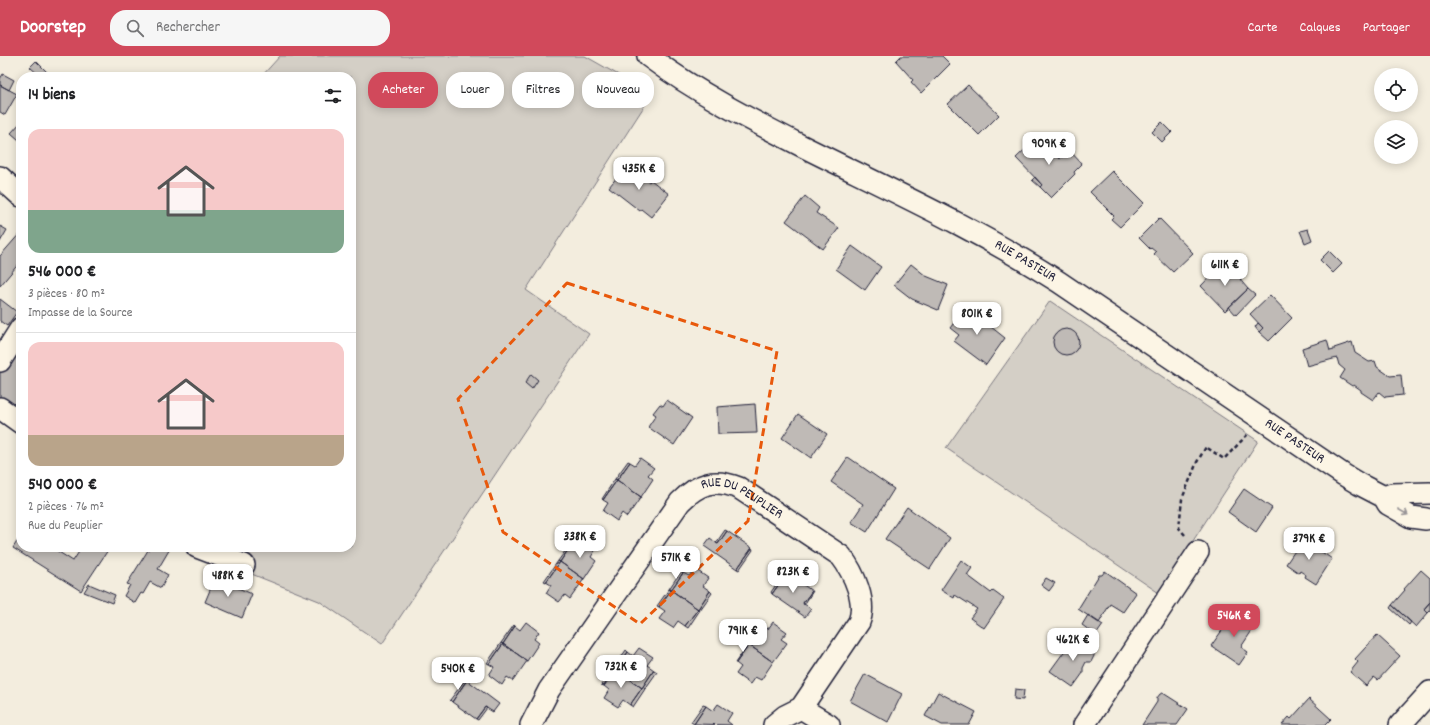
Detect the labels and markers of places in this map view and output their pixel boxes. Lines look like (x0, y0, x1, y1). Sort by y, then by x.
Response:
pin: 909K € (1016, 132, 1082, 166)
pin: 435K € (606, 157, 672, 191)
pin: 611K € (1192, 253, 1258, 287)
pin: 801K € (944, 302, 1010, 336)
pin: 338K € (547, 525, 613, 559)
pin: 379K € (1276, 527, 1342, 561)
pin: 571K € (643, 546, 709, 580)
pin: 823K € (760, 560, 826, 594)
pin: 488K € (195, 564, 261, 598)
pin: 546K € (1201, 604, 1267, 638)
pin: 791K € (710, 619, 776, 653)
pin: 462K € (1040, 628, 1106, 662)
pin: 732K € (588, 655, 654, 689)
pin: 540K € (425, 657, 491, 691)

